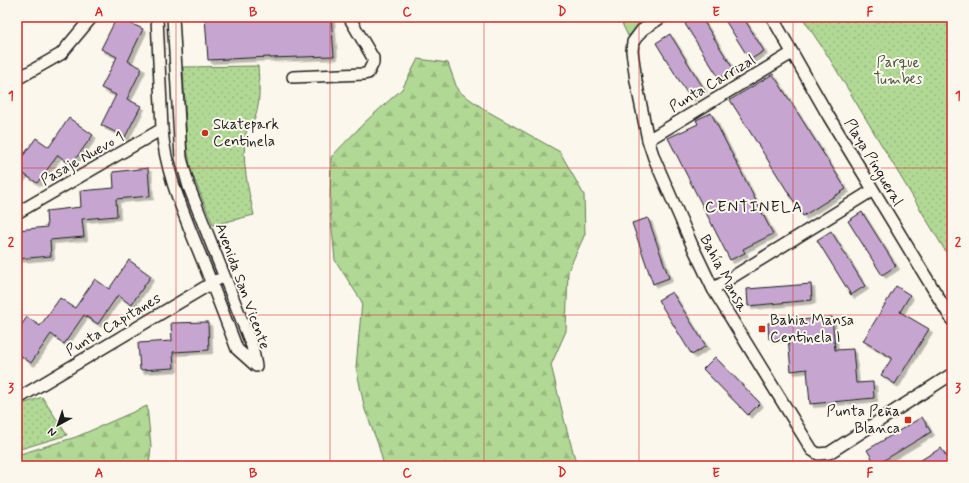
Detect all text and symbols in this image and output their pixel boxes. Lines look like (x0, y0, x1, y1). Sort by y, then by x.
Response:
text: A (95, 4, 103, 21)
text: B (249, 4, 258, 21)
text: C (402, 4, 412, 21)
text: D (558, 4, 567, 21)
text: E (712, 4, 720, 21)
text: F (867, 4, 874, 21)
street label: Punta Carrizal (666, 50, 760, 117)
park label: Parque Tumbes (874, 53, 923, 90)
text: 1 (8, 88, 14, 105)
text: 1 (955, 88, 961, 105)
place label: Skatepark Centinela (213, 115, 279, 152)
street label: Playa Pingueral (838, 115, 907, 211)
street label: Pasaje Nuevo 1 (37, 127, 128, 191)
marker: Skatepark Centinela (200, 128, 210, 138)
district label: CENTINELA (705, 197, 803, 218)
street label: Avenida San Vicente (210, 220, 274, 352)
street label: Bahía Mansa (694, 231, 752, 316)
text: 2 (8, 234, 15, 251)
text: 2 (955, 234, 962, 251)
street label: Punta Capitanes (62, 288, 165, 361)
place label: Bahia Mansa Centinela I (770, 311, 854, 348)
marker: Bahia Mansa Centinela I (757, 324, 767, 334)
text: 3 (8, 380, 14, 397)
text: 3 (955, 380, 961, 397)
place label: Punta Peña Blanca (827, 402, 900, 439)
north arrow (38, 405, 78, 445)
marker: Punta Peña Blanca (903, 415, 913, 425)
text: N (45, 424, 60, 440)
text: A (95, 465, 103, 482)
text: B (249, 465, 258, 482)
text: C (402, 465, 412, 482)
text: D (558, 465, 567, 482)
text: E (712, 465, 720, 482)
text: F (867, 465, 874, 482)

